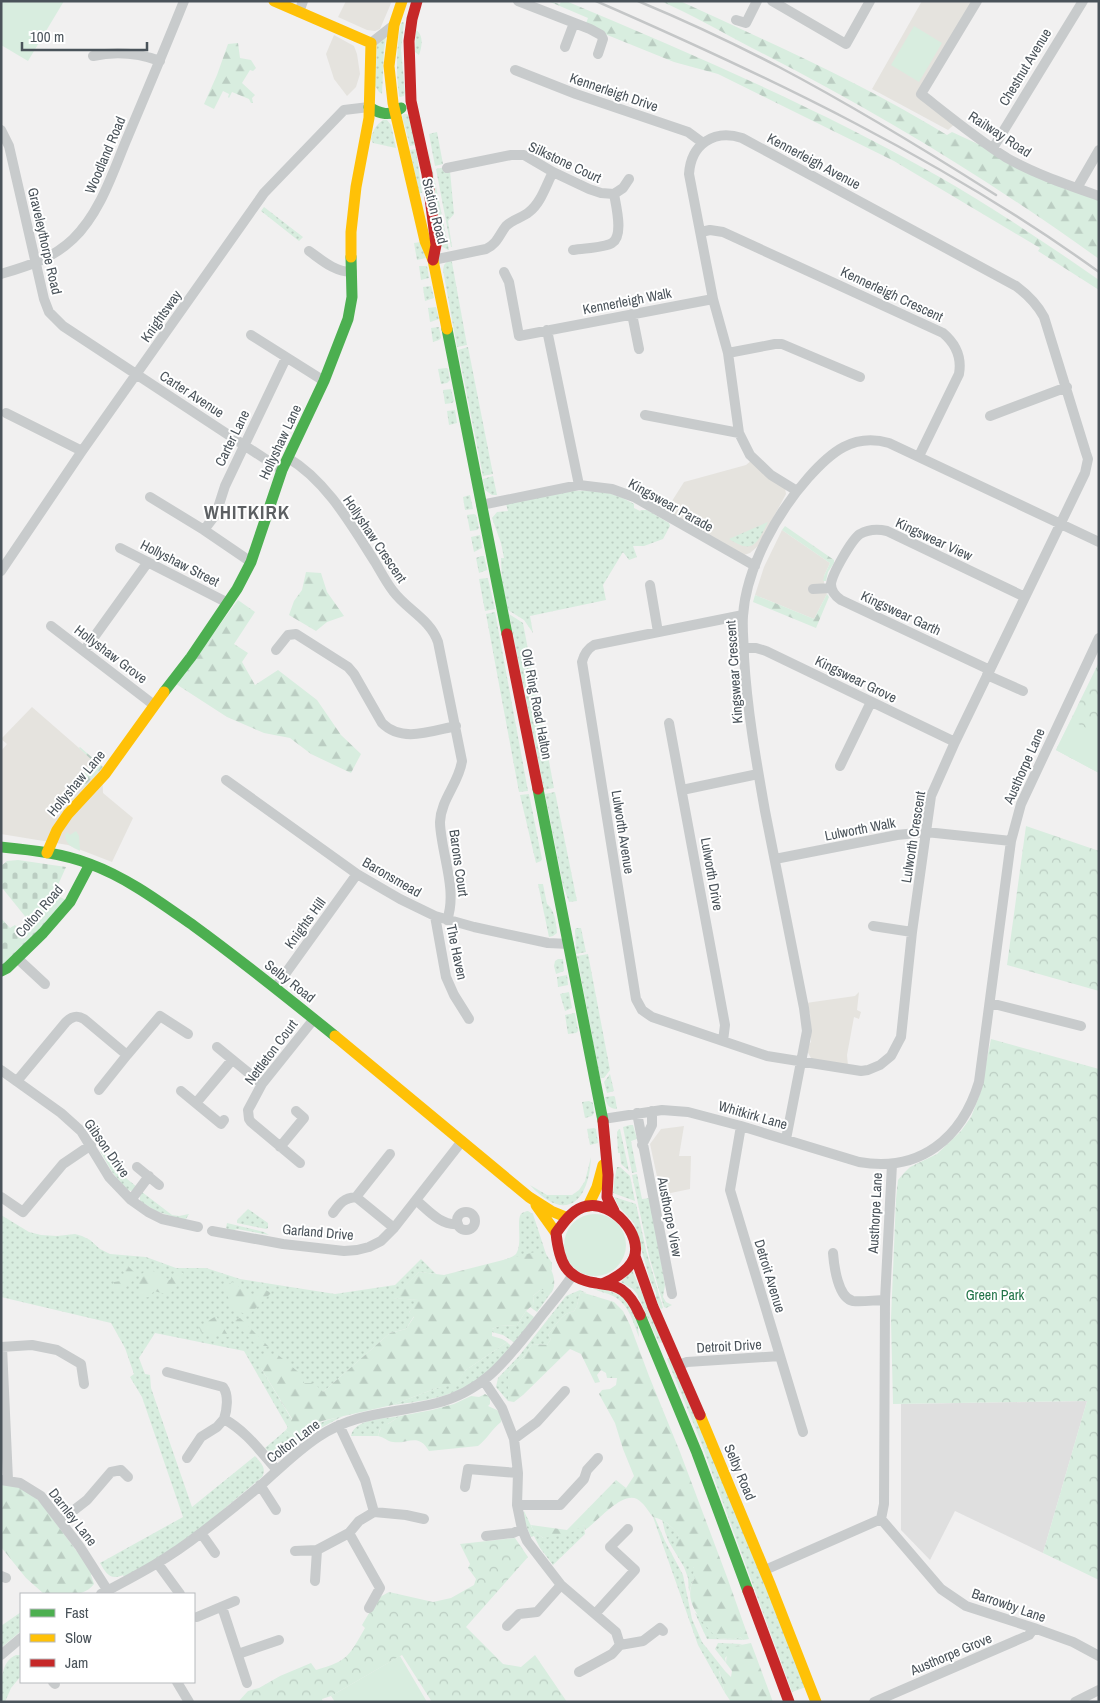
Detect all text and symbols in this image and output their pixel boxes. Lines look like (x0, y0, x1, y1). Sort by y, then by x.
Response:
scale bar (22, 20, 148, 52)
street label: Chestnut Avenue (995, 25, 1055, 109)
text: 100 m (30, 26, 64, 47)
street label: Kennerleigh Drive (567, 68, 661, 116)
street label: Railway Road (965, 107, 1035, 161)
street label: Woodland Road (81, 114, 129, 196)
street label: Kennerleigh Avenue (764, 129, 864, 193)
street label: Silkstone Court (526, 137, 604, 187)
street label: Station Road (418, 176, 452, 246)
street label: Graveleythorpe Road (24, 186, 66, 296)
street label: Kennerleigh Crescent (838, 262, 946, 326)
street label: Kennerleigh Walk (581, 284, 673, 318)
street label: Knightsway (137, 286, 186, 345)
street label: Carter Avenue (156, 367, 228, 421)
street label: Hollyshaw Lane (255, 401, 305, 483)
street label: Carter Lane (211, 407, 253, 469)
street label: Kingswear Parade (625, 474, 717, 536)
street label: Hollyshaw Crescent (339, 492, 411, 586)
district label: WHITKIRK (204, 499, 290, 525)
street label: Kingswear View (893, 513, 976, 565)
street label: Hollyshaw Street (138, 535, 222, 591)
street label: Kingswear Garth (858, 587, 944, 639)
street label: Kingswear Crescent (721, 620, 747, 724)
street label: Hollyshaw Grove (71, 621, 151, 687)
street label: Old Ring Road Halton (517, 647, 557, 761)
street label: Kingswear Grove (812, 651, 900, 707)
street label: Austhorpe Lane (999, 725, 1049, 808)
street label: Hollyshaw Lane (43, 746, 109, 820)
street label: Lulworth Avenue (607, 789, 639, 875)
street label: Lulworth Crescent (897, 790, 929, 884)
street label: Lulworth Walk (823, 813, 897, 845)
street label: Barons Court (445, 828, 473, 898)
street label: Lulworth Drive (697, 836, 727, 912)
street label: Baronsmead (359, 853, 425, 901)
street label: Colton Road (11, 881, 67, 941)
street label: Knights Hill (280, 894, 330, 952)
street label: The Haven (442, 923, 472, 981)
street label: Selby Road (261, 956, 319, 1006)
street label: Nettleton Court (241, 1016, 301, 1088)
street label: Whitkirk Lane (716, 1097, 790, 1133)
street label: Gibson Drive (80, 1115, 134, 1181)
street label: Austhorpe Lane (864, 1172, 886, 1255)
street label: Austhorpe View (653, 1175, 687, 1259)
street label: Garland Drive (282, 1220, 354, 1244)
street label: Detroit Avenue (750, 1237, 790, 1315)
park label: Green Park (966, 1286, 1025, 1304)
street label: Detroit Drive (696, 1335, 762, 1357)
street label: Colton Lane (263, 1415, 323, 1467)
street label: Selby Road (720, 1441, 760, 1503)
street label: Darnley Lane (45, 1485, 101, 1549)
street label: Barrowby Lane (970, 1584, 1048, 1626)
legend (20, 1593, 195, 1683)
text: Fast (65, 1602, 89, 1623)
text: Slow (65, 1627, 92, 1648)
street label: Austhorpe Grove (907, 1629, 994, 1680)
text: Jam (65, 1652, 88, 1673)

